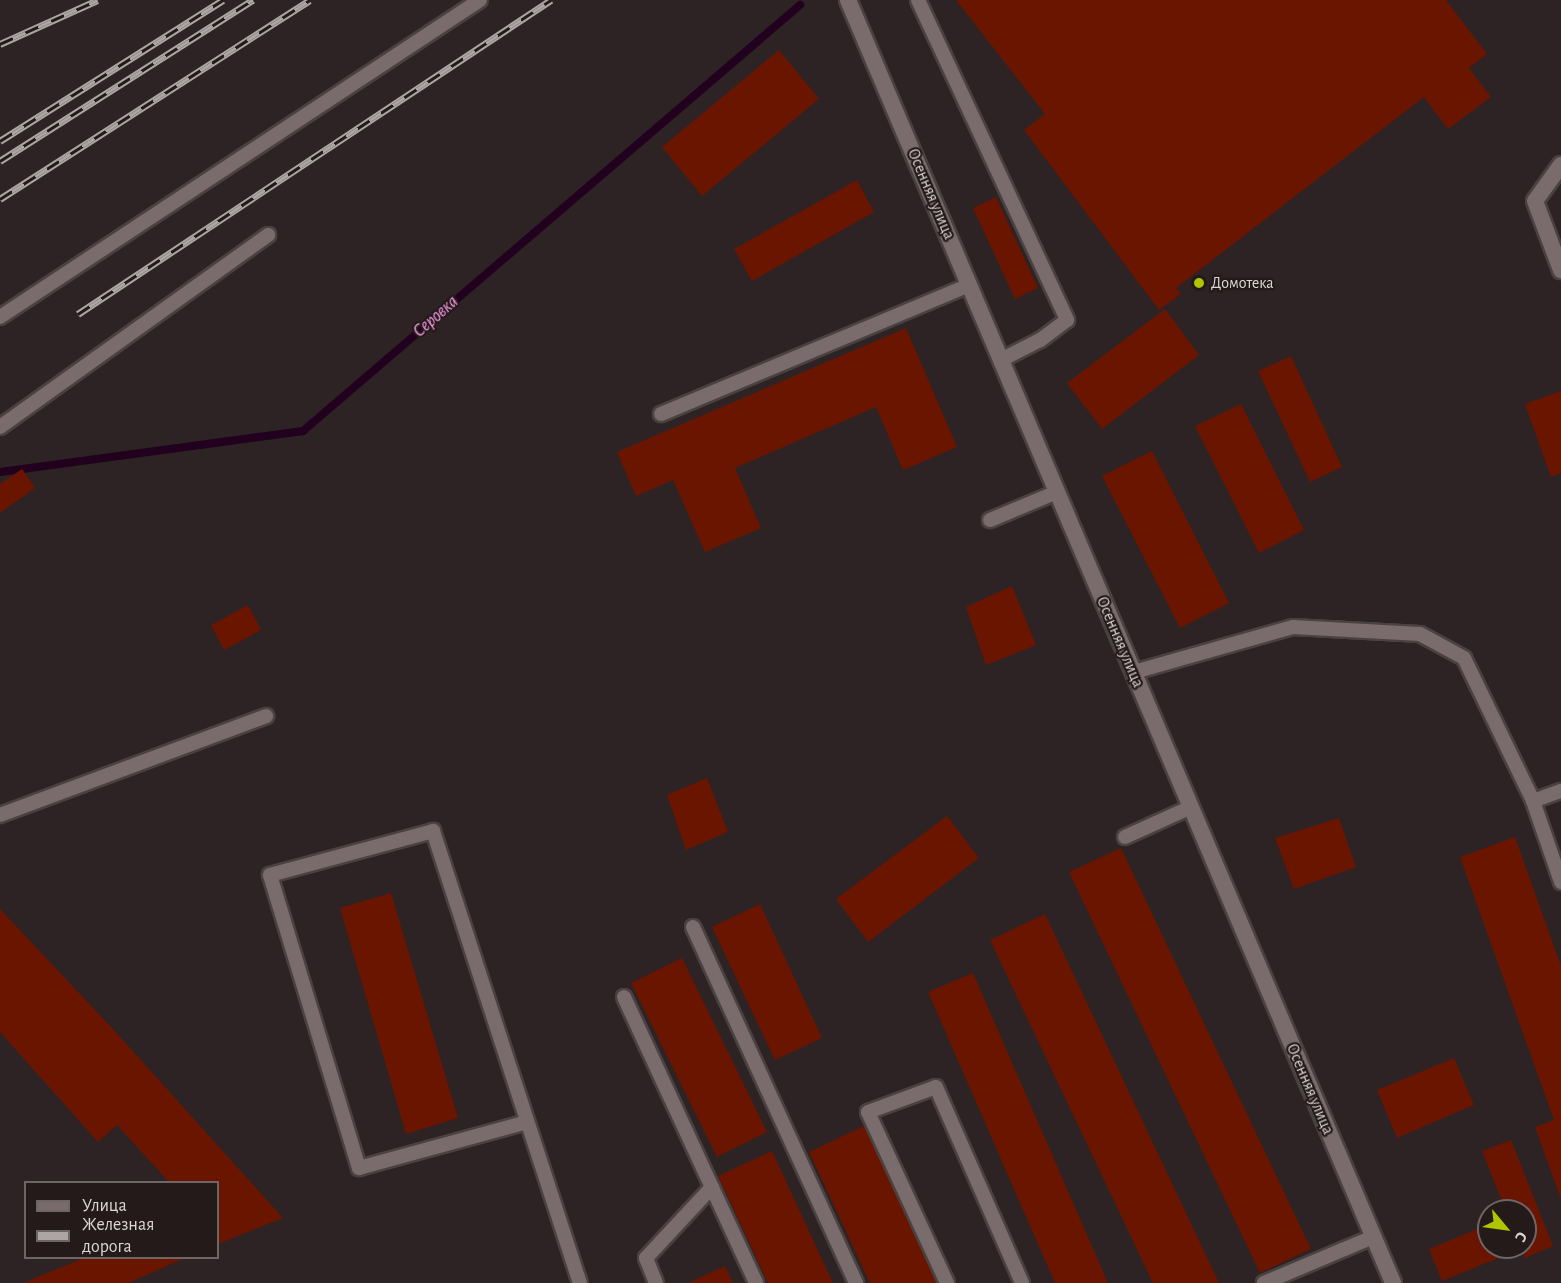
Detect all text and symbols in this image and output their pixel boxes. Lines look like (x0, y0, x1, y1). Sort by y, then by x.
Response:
street label: Осенняя улица (903, 146, 959, 242)
place label: Домотека (1211, 273, 1274, 293)
marker: Домотека (1192, 276, 1206, 290)
water label: Серовка (409, 291, 463, 343)
street label: Осенняя улица (1092, 594, 1148, 690)
street label: Осенняя улица (1282, 1041, 1338, 1137)
legend (24, 1181, 219, 1259)
text: Улица (82, 1197, 127, 1215)
north arrow (1477, 1199, 1537, 1259)
text: Железная дорога (82, 1216, 154, 1256)
text: С (1512, 1229, 1530, 1245)

